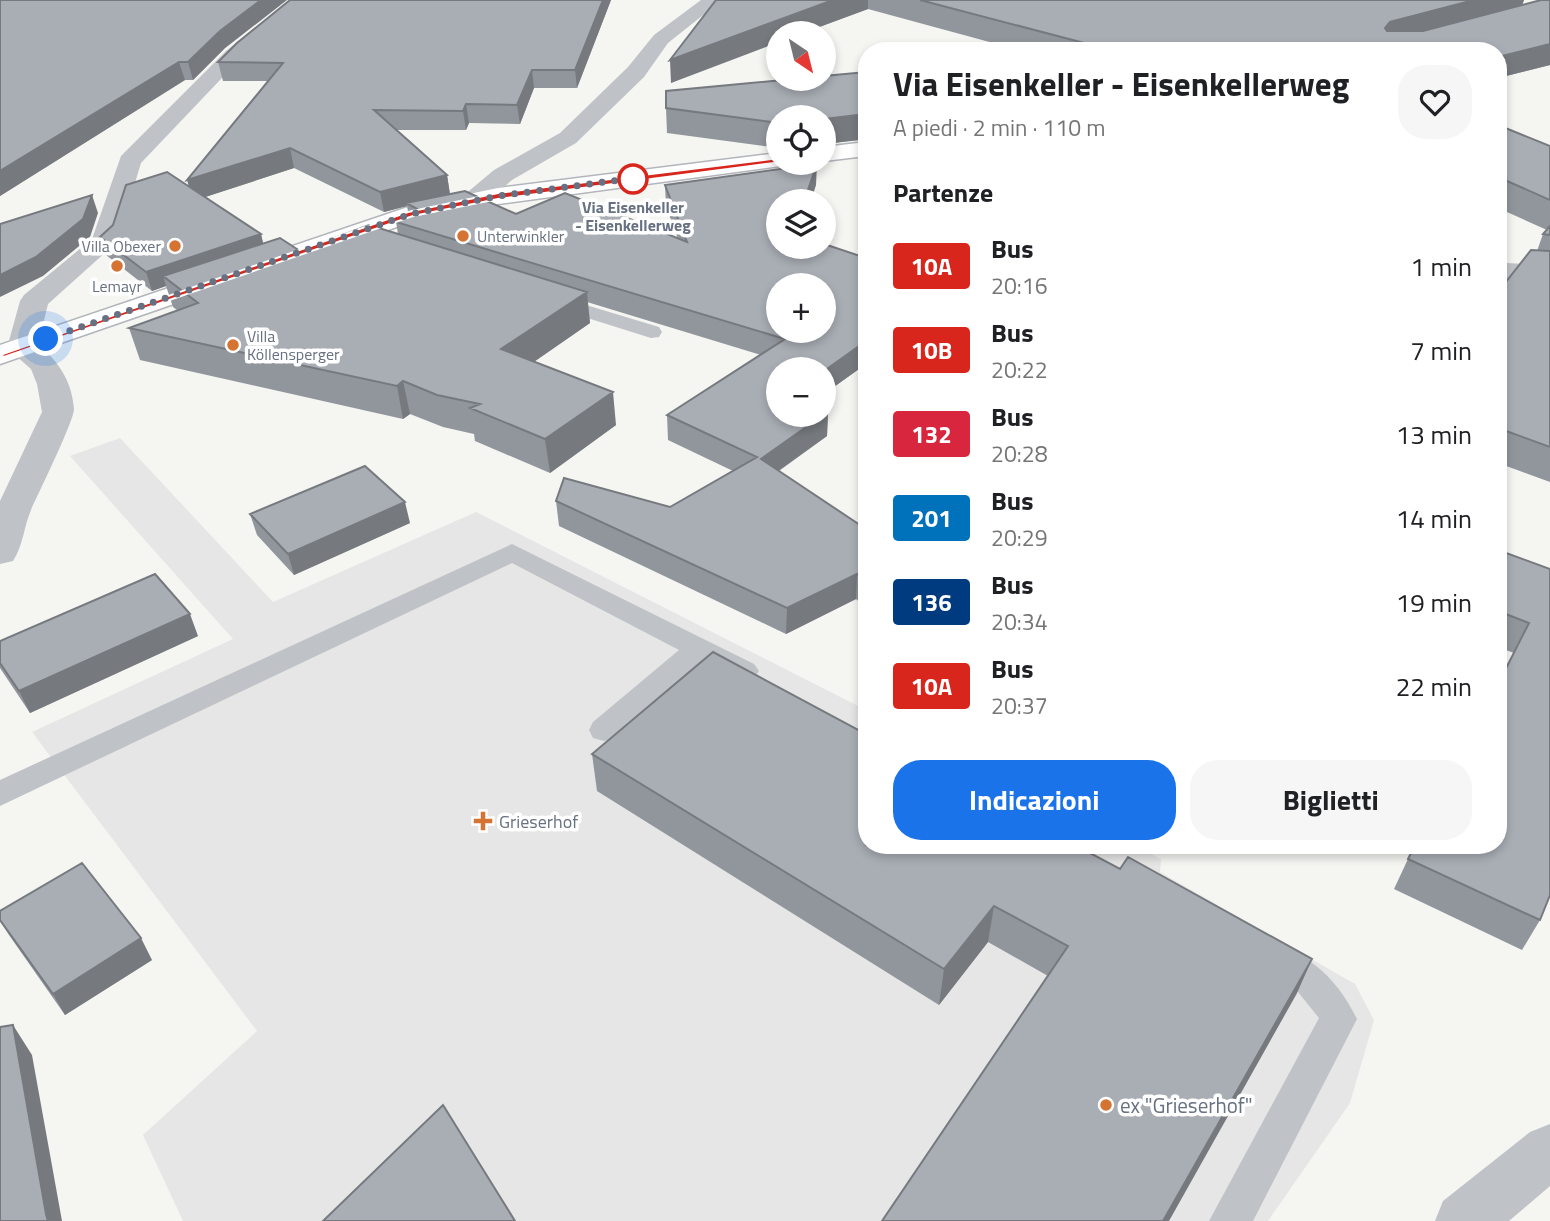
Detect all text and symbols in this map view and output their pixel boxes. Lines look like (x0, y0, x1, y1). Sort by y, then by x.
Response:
north arrow (766, 21, 836, 91)
map controls (766, 21, 836, 427)
text: Via Eisenkeller - Eisenkellerweg (893, 59, 1349, 109)
button: heart (1398, 65, 1472, 139)
button: locate (766, 105, 836, 175)
text: A piedi · 2 min · 110 m (893, 110, 1105, 145)
marker: Via Eisenkeller - Eisenkellerweg (618, 164, 648, 194)
text: Partenze (893, 173, 993, 212)
button: layers (766, 189, 836, 259)
place label: Via Eisenkeller - Eisenkellerweg (575, 195, 691, 237)
place label: Unterwinkler (477, 224, 565, 248)
marker: Unterwinkler (455, 228, 471, 244)
text: Bus (991, 229, 1033, 268)
place label: Villa Obexer (82, 234, 161, 258)
marker: Villa Obexer (167, 238, 183, 254)
text: 1 min (1410, 247, 1472, 286)
text: 10A (911, 248, 952, 284)
marker: Lemayr (109, 258, 125, 274)
text: 20:16 (991, 268, 1048, 303)
button: + (766, 273, 836, 343)
place label: Lemayr (92, 274, 143, 298)
text: Bus (991, 313, 1033, 352)
your location (28, 321, 63, 356)
place label: Villa Köllensperger (247, 324, 340, 366)
text: 7 min (1410, 331, 1472, 370)
text: 10B (911, 332, 952, 368)
marker: Villa Köllensperger (225, 337, 241, 353)
text: 20:22 (991, 352, 1048, 387)
button: − (766, 357, 836, 427)
text: Bus (991, 397, 1033, 436)
text: 13 min (1396, 415, 1472, 454)
text: 132 (911, 416, 952, 452)
text: 20:28 (991, 436, 1048, 471)
text: Bus (991, 481, 1033, 520)
text: 14 min (1396, 499, 1472, 538)
text: 201 (911, 500, 952, 536)
text: 20:29 (991, 520, 1048, 555)
text: Bus (991, 565, 1033, 604)
text: 19 min (1396, 583, 1472, 622)
text: 136 (911, 584, 952, 620)
text: 20:34 (991, 604, 1048, 639)
text: Bus (991, 649, 1033, 688)
text: 22 min (1396, 667, 1472, 706)
text: 10A (911, 668, 952, 704)
text: 20:37 (991, 688, 1048, 723)
button: Indicazioni (893, 760, 1176, 840)
button: Biglietti (1190, 760, 1472, 840)
place label: Grieserhof (499, 808, 578, 835)
marker: Grieserhof (473, 811, 493, 831)
place label: ex "Grieserhof" (1120, 1089, 1253, 1121)
marker: ex "Grieserhof" (1098, 1097, 1114, 1113)

